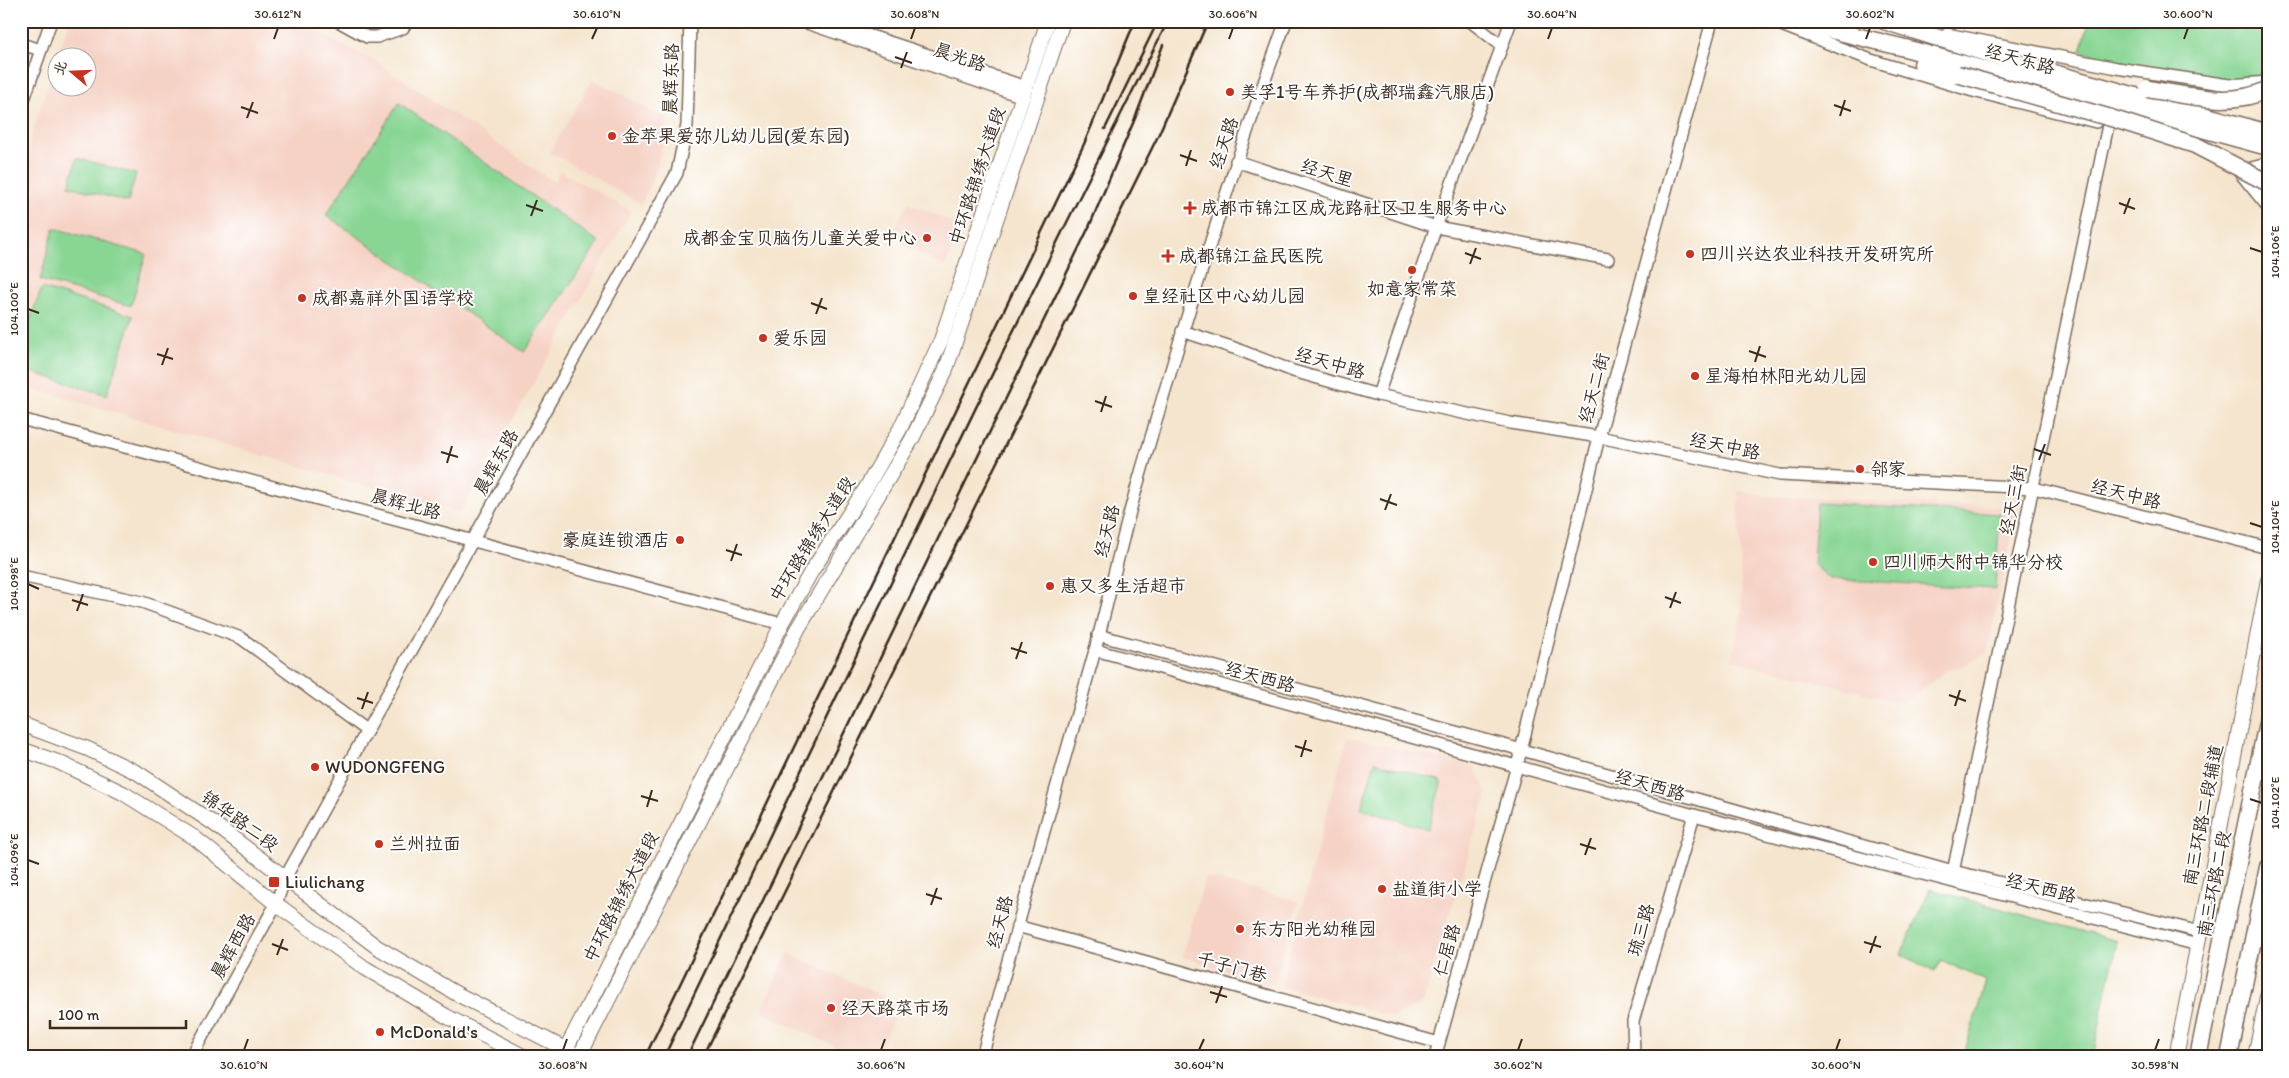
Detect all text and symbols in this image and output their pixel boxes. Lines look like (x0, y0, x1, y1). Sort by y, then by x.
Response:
text: 30.612°N (255, 7, 301, 21)
text: 30.610°N (573, 7, 621, 21)
text: 30.608°N (891, 7, 939, 21)
text: 30.606°N (1209, 7, 1257, 21)
text: 30.604°N (1527, 7, 1577, 21)
text: 30.602°N (1846, 7, 1894, 21)
text: 30.600°N (2163, 7, 2213, 21)
street label: 晨光路 (931, 38, 989, 76)
street label: 经天东路 (1982, 39, 2058, 79)
street label: 晨辉东路 (659, 43, 683, 115)
north arrow (48, 48, 98, 98)
text: 北 (50, 59, 70, 77)
place label: 美孚1号车养护(成都瑞鑫汽服店) (1240, 81, 1494, 103)
marker: 美孚1号车养护(成都瑞鑫汽服店) (1224, 86, 1236, 98)
street label: 中环路锦绣大道段 (944, 104, 1010, 248)
street label: 经天路 (1205, 114, 1243, 172)
place label: 金苹果爱弥儿幼儿园(爱东园) (622, 125, 850, 147)
marker: 金苹果爱弥儿幼儿园(爱东园) (606, 130, 618, 142)
street label: 经天里 (1298, 154, 1356, 192)
place label: 成都市锦江区成龙路社区卫生服务中心 (1201, 197, 1507, 219)
marker: 成都市锦江区成龙路社区卫生服务中心 (1183, 201, 1197, 215)
text: 104.106°E (2268, 225, 2282, 278)
place label: 成都金宝贝脑伤儿童关爱中心 (683, 227, 917, 249)
marker: 成都金宝贝脑伤儿童关爱中心 (921, 232, 933, 244)
place label: 四川兴达农业科技开发研究所 (1700, 243, 1934, 265)
place label: 成都锦江益民医院 (1179, 245, 1323, 267)
marker: 四川兴达农业科技开发研究所 (1684, 248, 1696, 260)
marker: 成都锦江益民医院 (1161, 249, 1175, 263)
marker: 如意家常菜 (1406, 264, 1418, 276)
place label: 如意家常菜 (1367, 278, 1457, 300)
text: 104.100°E (7, 282, 21, 336)
place label: 皇经社区中心幼儿园 (1143, 285, 1305, 307)
place label: 成都嘉祥外国语学校 (312, 287, 474, 309)
marker: 皇经社区中心幼儿园 (1127, 290, 1139, 302)
marker: 成都嘉祥外国语学校 (296, 292, 308, 304)
place label: 爱乐园 (773, 327, 827, 349)
marker: 爱乐园 (757, 332, 769, 344)
street label: 经天中路 (1292, 343, 1368, 383)
street label: 经天二街 (1574, 350, 1614, 426)
place label: 星海柏林阳光幼儿园 (1705, 365, 1867, 387)
marker: 星海柏林阳光幼儿园 (1689, 370, 1701, 382)
street label: 晨辉东路 (469, 425, 523, 499)
street label: 经天中路 (1687, 428, 1763, 464)
place label: 邻家 (1870, 458, 1906, 480)
street label: 经天三街 (1995, 462, 2031, 538)
marker: 邻家 (1854, 463, 1866, 475)
street label: 中环路锦绣大道段 (765, 472, 859, 606)
street label: 经天中路 (2088, 475, 2164, 513)
street label: 晨辉北路 (368, 484, 444, 524)
text: 104.104°E (2268, 500, 2282, 554)
street label: 经天路 (1090, 502, 1124, 560)
place label: 豪庭连锁酒店 (562, 529, 670, 551)
marker: 豪庭连锁酒店 (674, 534, 686, 546)
place label: 四川师大附中锦华分校 (1883, 551, 2063, 573)
marker: 四川师大附中锦华分校 (1867, 556, 1879, 568)
text: 104.098°E (7, 557, 21, 611)
place label: 惠又多生活超市 (1060, 575, 1186, 597)
marker: 惠又多生活超市 (1044, 580, 1056, 592)
street label: 经天西路 (1222, 657, 1298, 697)
street label: 南三环路二段辅道 (2179, 742, 2227, 888)
place label: WUDONGFENG (325, 756, 445, 778)
marker: WUDONGFENG (309, 761, 321, 773)
street label: 经天西路 (1612, 765, 1688, 805)
text: 104.102°E (2268, 776, 2282, 829)
street label: 锦华路二段 (197, 786, 283, 856)
street label: 中环路锦绣大道段 (579, 828, 663, 966)
street label: 南三环路二段 (2193, 829, 2235, 939)
text: 104.096°E (7, 833, 21, 887)
place label: 兰州拉面 (389, 833, 461, 855)
marker: 兰州拉面 (373, 838, 385, 850)
street label: 经天西路 (2003, 869, 2079, 907)
place label: Liulichang (285, 871, 366, 893)
marker: Liulichang (267, 875, 281, 889)
place label: 盐道街小学 (1392, 878, 1482, 900)
marker: 盐道街小学 (1376, 883, 1388, 895)
street label: 经天路 (982, 893, 1018, 951)
street label: 琉三路 (1623, 901, 1659, 959)
street label: 晨辉西路 (206, 909, 260, 983)
place label: 东方阳光幼稚园 (1250, 918, 1376, 940)
street label: 仁居路 (1429, 921, 1465, 979)
marker: 东方阳光幼稚园 (1234, 923, 1246, 935)
street label: 千子门巷 (1194, 947, 1270, 987)
place label: 经天路菜市场 (841, 997, 949, 1019)
scale bar (50, 998, 186, 1030)
marker: 经天路菜市场 (825, 1002, 837, 1014)
text: 100 m (58, 1006, 100, 1024)
place label: McDonald's (390, 1021, 478, 1043)
marker: McDonald's (374, 1026, 386, 1038)
text: 30.610°N (220, 1058, 268, 1072)
text: 30.608°N (539, 1058, 587, 1072)
text: 30.606°N (857, 1058, 905, 1072)
text: 30.604°N (1174, 1058, 1224, 1072)
text: 30.602°N (1494, 1058, 1542, 1072)
text: 30.600°N (1811, 1058, 1861, 1072)
text: 30.598°N (2131, 1058, 2179, 1072)

